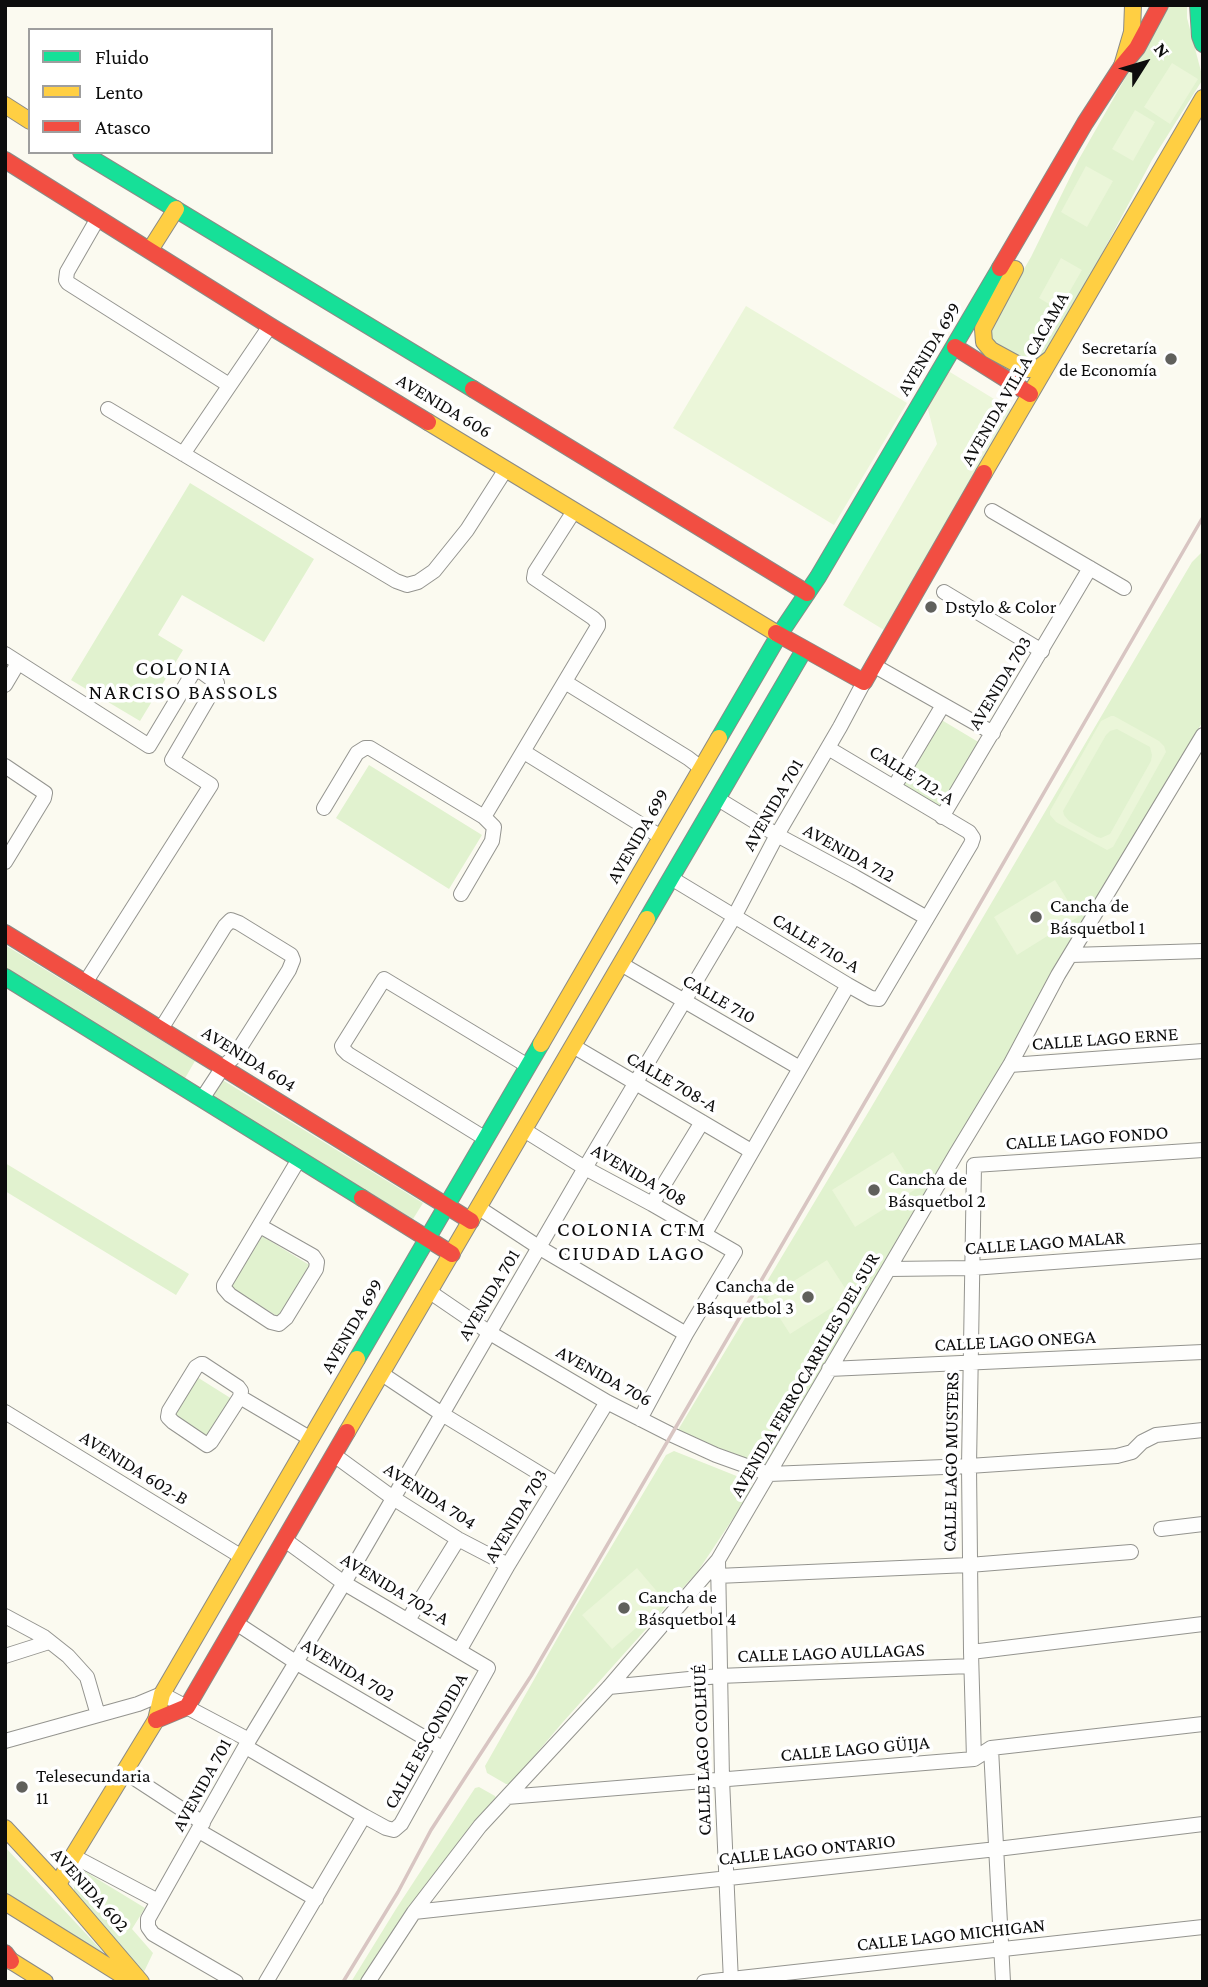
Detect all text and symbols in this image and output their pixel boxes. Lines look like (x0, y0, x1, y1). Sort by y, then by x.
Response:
legend (28, 28, 273, 154)
north arrow (1110, 28, 1180, 98)
text: N (1150, 39, 1174, 62)
text: Fluido (95, 45, 149, 69)
text: Lento (95, 80, 143, 104)
text: Atasco (95, 115, 151, 139)
street label: AVENIDA VILLA CACAMA (956, 288, 1074, 470)
street label: AVENIDA 699 (892, 298, 966, 400)
place label: Secretaría de Economía (1059, 337, 1157, 381)
marker: Secretaría de Economía (1163, 351, 1179, 367)
street label: AVENIDA 606 (392, 369, 496, 443)
place label: Dstylo & Color (945, 596, 1057, 618)
marker: Dstylo & Color (923, 599, 939, 615)
street label: AVENIDA 703 (963, 632, 1037, 734)
district label: COLONIA NARCISO BASSOLS (90, 656, 278, 706)
street label: CALLE 712-A (865, 740, 959, 810)
street label: AVENIDA 701 (738, 755, 808, 855)
street label: AVENIDA 699 (602, 785, 674, 887)
street label: AVENIDA 712 (799, 819, 899, 887)
place label: Cancha de Básquetbol 1 (1050, 895, 1145, 939)
street label: CALLE 710-A (768, 908, 864, 978)
marker: Cancha de Básquetbol 1 (1028, 909, 1044, 925)
street label: CALLE 710 (678, 969, 760, 1029)
street label: AVENIDA 604 (198, 1021, 300, 1097)
street label: CALLE LAGO ERNE (1031, 1023, 1179, 1055)
street label: CALLE 708-A (622, 1047, 722, 1117)
street label: CALLE LAGO FONDO (1005, 1121, 1169, 1155)
street label: AVENIDA 708 (587, 1139, 691, 1211)
place label: Cancha de Básquetbol 2 (888, 1168, 986, 1212)
marker: Cancha de Básquetbol 2 (866, 1182, 882, 1198)
district label: COLONIA CTM CIUDAD LAGO (558, 1217, 706, 1267)
street label: CALLE LAGO MALAR (964, 1226, 1126, 1260)
street label: AVENIDA 701 (453, 1245, 525, 1345)
street label: AVENIDA FERROCARRILES DEL SUR (725, 1249, 885, 1501)
street label: AVENIDA 699 (316, 1275, 388, 1377)
place label: Cancha de Básquetbol 3 (696, 1275, 794, 1319)
marker: Cancha de Básquetbol 3 (800, 1289, 816, 1305)
street label: CALLE LAGO ONEGA (934, 1325, 1096, 1357)
street label: AVENIDA 706 (552, 1340, 656, 1412)
street label: CALLE LAGO MUSTERS (938, 1372, 964, 1552)
street label: AVENIDA 602-B (76, 1426, 192, 1510)
street label: AVENIDA 704 (379, 1458, 481, 1534)
street label: AVENIDA 703 (479, 1465, 553, 1567)
street label: AVENIDA 702-A (337, 1548, 453, 1630)
place label: Cancha de Básquetbol 4 (638, 1586, 737, 1630)
marker: Cancha de Básquetbol 4 (616, 1600, 632, 1616)
street label: AVENIDA 702 (297, 1633, 399, 1707)
street label: CALLE LAGO AULLAGAS (737, 1638, 925, 1668)
street label: CALLE LAGO COLHUÉ (688, 1664, 716, 1836)
street label: CALLE ESCONDIDA (379, 1669, 473, 1813)
street label: CALLE LAGO GÜIJA (779, 1731, 931, 1767)
street label: AVENIDA 701 (167, 1735, 237, 1835)
place label: Telesecundaria 11 (36, 1765, 151, 1809)
marker: Telesecundaria 11 (14, 1779, 30, 1795)
street label: CALLE LAGO ONTARIO (717, 1829, 897, 1871)
street label: AVENIDA 602 (46, 1843, 134, 1937)
street label: CALLE LAGO MICHIGAN (856, 1914, 1046, 1956)

